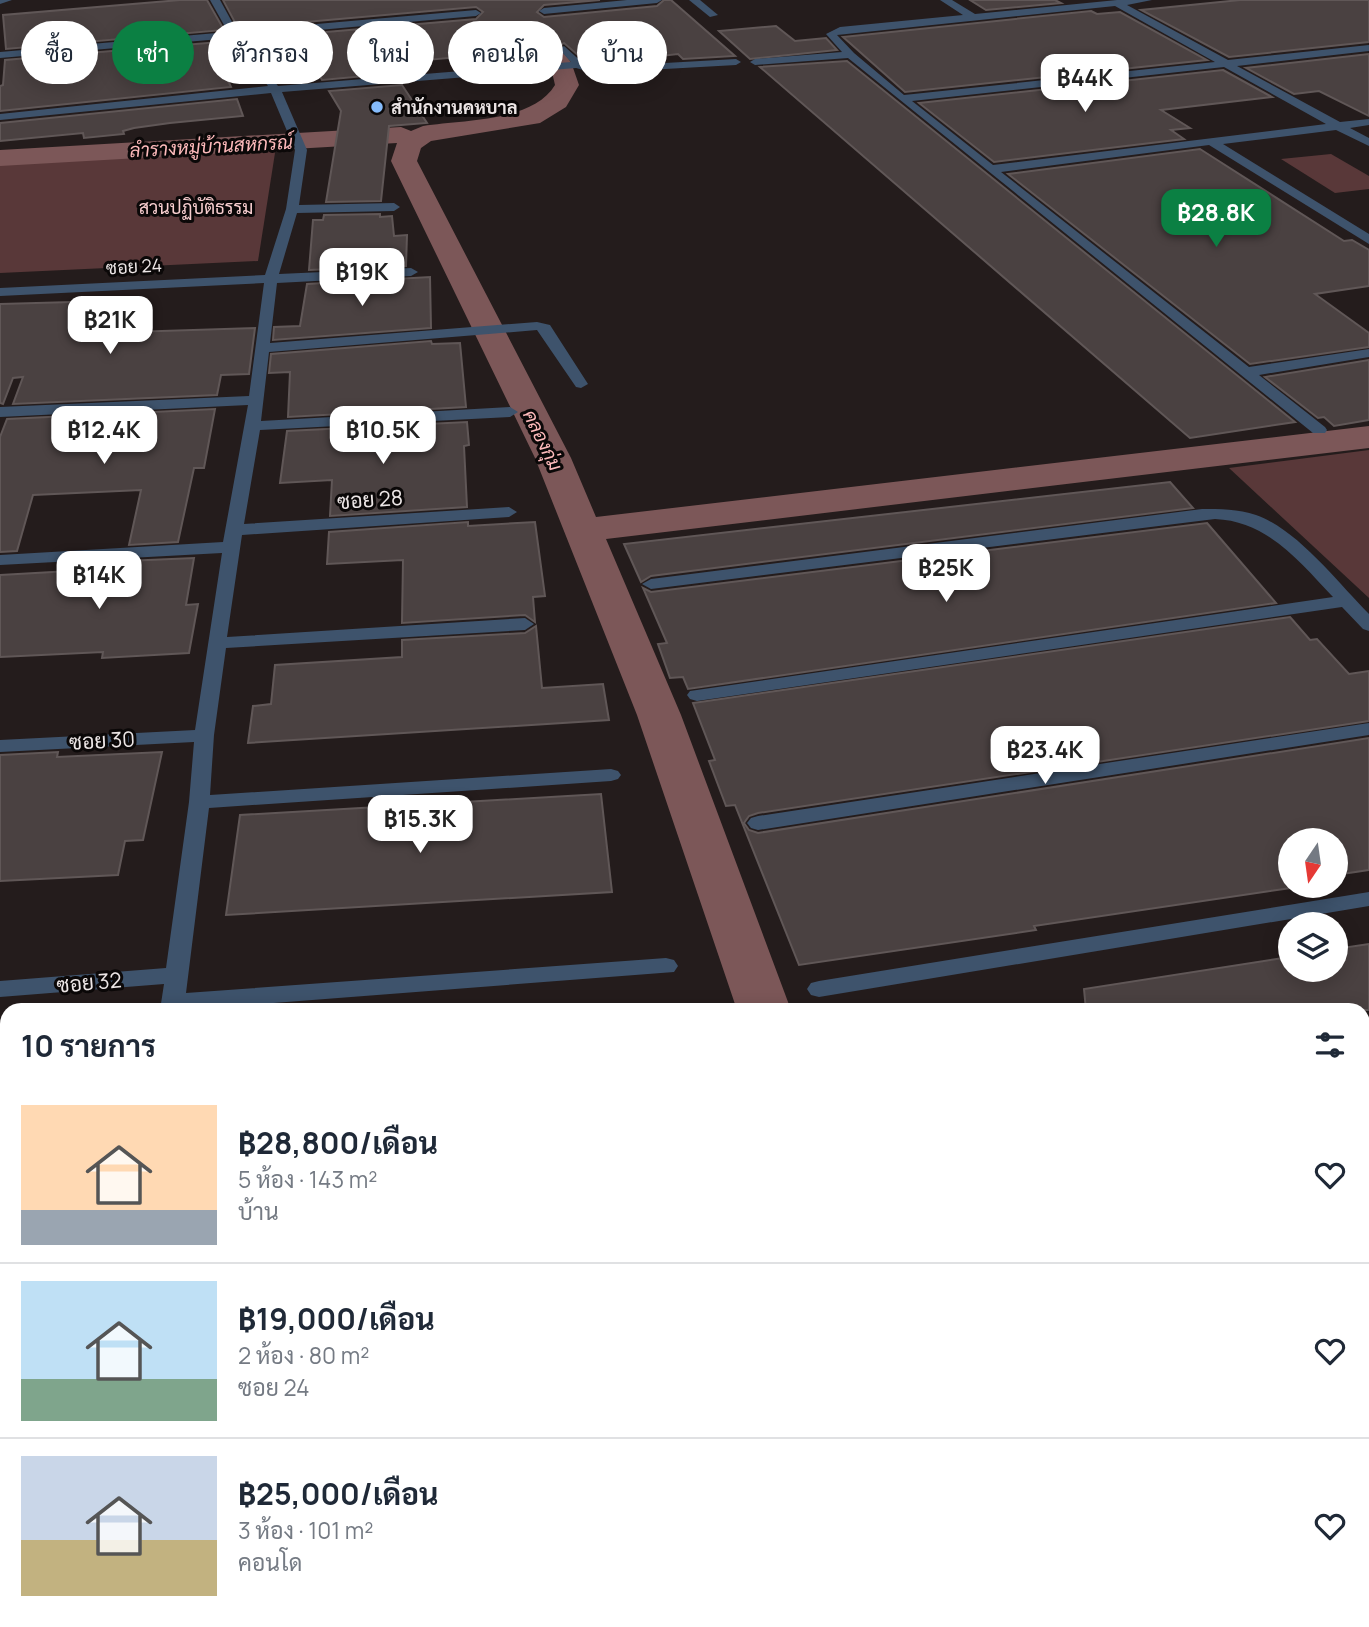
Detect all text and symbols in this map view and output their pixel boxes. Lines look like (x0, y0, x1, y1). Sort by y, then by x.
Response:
chip: ซื้อ (21, 21, 98, 84)
chip: เช่า (112, 21, 194, 84)
chip: ตัวกรอง (208, 21, 333, 84)
chip: ใหม่ (347, 21, 434, 84)
chip: คอนโด (448, 21, 563, 84)
chip: บ้าน (577, 21, 667, 84)
pin: ฿44K (1044, 54, 1126, 114)
text: ฿44K (1057, 61, 1113, 93)
place label: สำนักงานคหบาล (391, 95, 518, 119)
marker: สำนักงานคหบาล (369, 99, 385, 115)
water label: ลำรางหมู่บ้านสหกรณ์ (129, 129, 296, 164)
pin: ฿28.8K (1159, 190, 1273, 249)
park label: สวนปฏิบัติธรรม (139, 195, 253, 220)
text: ฿28.8K (1177, 196, 1255, 228)
pin: ฿19K (321, 248, 403, 308)
street label: ซอย 24 (105, 253, 163, 279)
text: ฿19K (335, 255, 389, 287)
pin: ฿21K (69, 296, 151, 356)
text: ฿21K (84, 303, 136, 335)
water label: คลองกุ่ม (517, 405, 569, 475)
pin: ฿12.4K (47, 406, 161, 466)
pin: ฿10.5K (326, 406, 440, 466)
text: ฿12.4K (67, 413, 141, 445)
text: ฿10.5K (346, 413, 420, 445)
street label: ซอย 28 (336, 483, 404, 515)
pin: ฿25K (905, 544, 987, 604)
text: ฿25K (918, 551, 974, 583)
pin: ฿14K (58, 552, 140, 611)
text: ฿14K (73, 558, 125, 590)
street label: ซอย 30 (68, 724, 136, 756)
pin: ฿23.4K (988, 726, 1102, 786)
text: ฿23.4K (1007, 733, 1083, 765)
pin: ฿15.3K (363, 796, 477, 855)
text: ฿15.3K (384, 802, 456, 834)
north arrow (1278, 828, 1348, 898)
map controls (1278, 828, 1348, 982)
button: layers (1278, 912, 1348, 982)
street label: ซอย 32 (55, 965, 123, 999)
text: 10 รายการ (21, 1025, 156, 1066)
icon: filters (1311, 1026, 1349, 1064)
text: ฿28,800/เดือน (238, 1122, 438, 1163)
icon: home (77, 1133, 161, 1217)
icon: heart (1311, 1156, 1349, 1194)
text: 5 ห้อง · 143 m² (238, 1163, 377, 1195)
text: บ้าน (238, 1195, 279, 1227)
text: ฿19,000/เดือน (238, 1298, 435, 1339)
icon: home (77, 1309, 161, 1393)
icon: heart (1311, 1332, 1349, 1370)
text: 2 ห้อง · 80 m² (238, 1339, 369, 1371)
text: ซอย 24 (238, 1371, 310, 1403)
text: ฿25,000/เดือน (238, 1473, 439, 1514)
icon: home (77, 1484, 161, 1568)
icon: heart (1311, 1507, 1349, 1545)
text: 3 ห้อง · 101 m² (238, 1514, 374, 1546)
text: คอนโด (238, 1546, 302, 1578)

